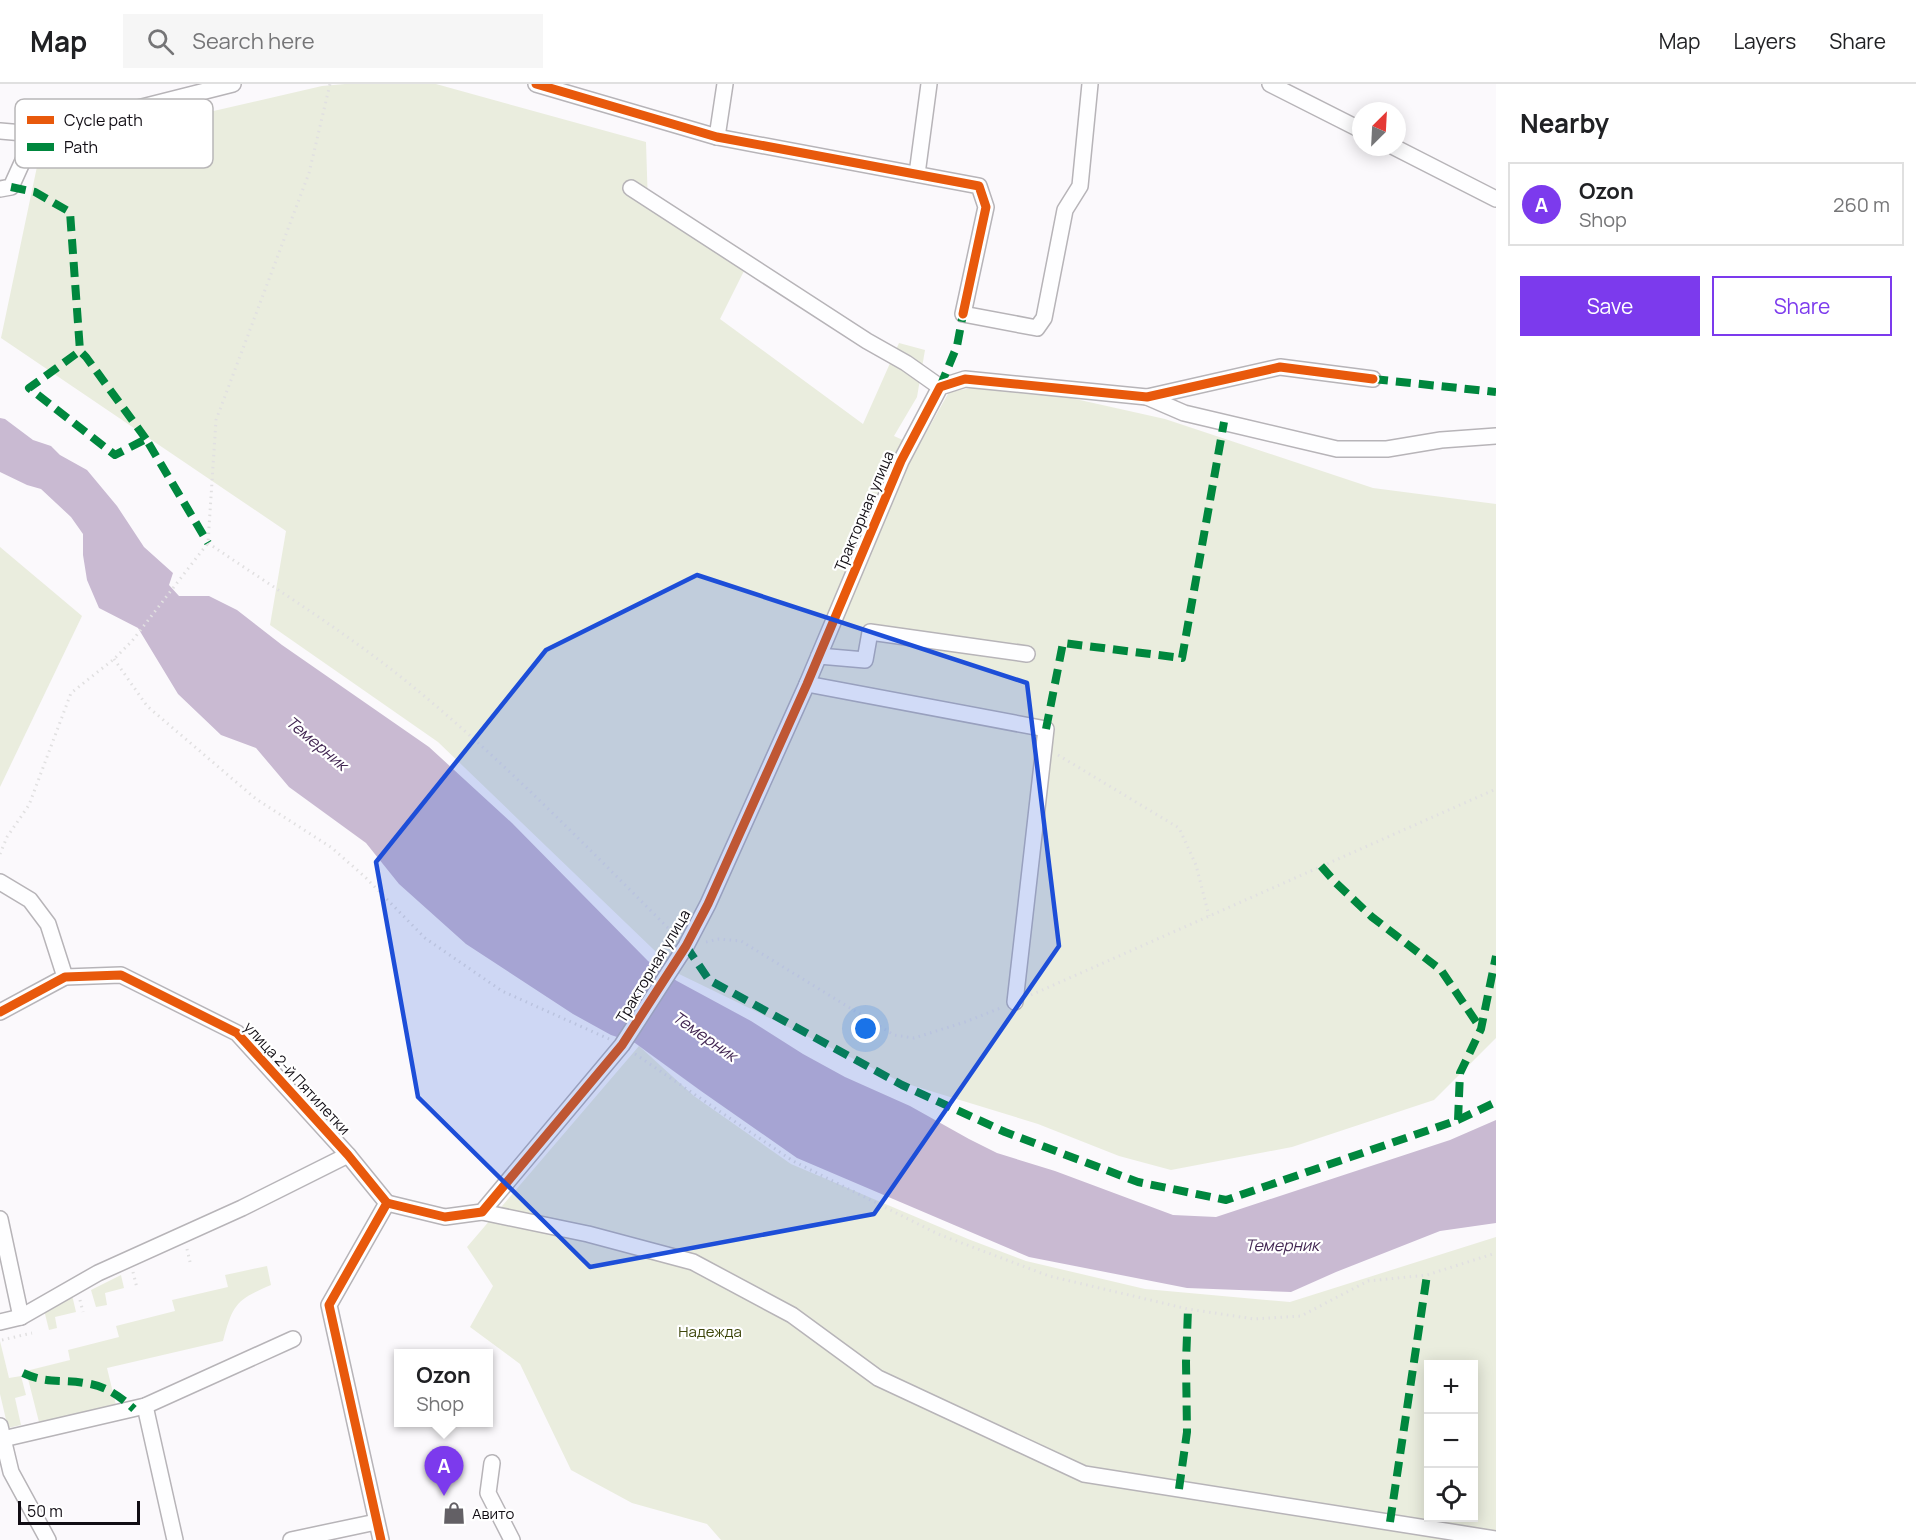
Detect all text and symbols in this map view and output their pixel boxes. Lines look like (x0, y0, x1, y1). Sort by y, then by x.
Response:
search box (123, 14, 543, 68)
text: Map (30, 22, 87, 60)
icon: search (144, 25, 177, 58)
text: Search here (192, 26, 315, 56)
text: Map (1659, 27, 1700, 55)
text: Layers (1733, 27, 1796, 55)
text: Share (1829, 27, 1886, 55)
legend (15, 99, 213, 168)
north arrow (1352, 102, 1406, 156)
text: Nearby (1520, 105, 1609, 141)
text: Cycle path (64, 109, 143, 131)
text: Path (64, 136, 98, 158)
text: Ozon (1579, 176, 1634, 206)
text: A (1535, 191, 1548, 218)
text: 260 m (1833, 191, 1890, 218)
text: Shop (1579, 206, 1627, 233)
button: Save (1520, 276, 1700, 336)
button: Share (1712, 276, 1892, 336)
street label: Тракторная улица (829, 448, 899, 574)
water label: Темерник (282, 711, 354, 777)
street label: Тракторная улица (611, 905, 695, 1027)
water label: Темерник (668, 1006, 743, 1067)
your location (851, 1014, 880, 1043)
street label: улица 2-й Пятилетки (239, 1017, 355, 1139)
water label: Темерник (1245, 1234, 1321, 1256)
park label: Надежда (678, 1321, 742, 1342)
popup (394, 1349, 493, 1427)
text: Ozon (416, 1360, 471, 1390)
map controls (1424, 1360, 1478, 1522)
button: + (1424, 1360, 1478, 1414)
text: Shop (416, 1390, 464, 1417)
button: − (1424, 1414, 1478, 1468)
pin: A (424, 1446, 464, 1496)
button: locate (1424, 1468, 1478, 1522)
scale bar (18, 1498, 140, 1526)
text: 50 m (27, 1500, 63, 1522)
shop icon: Авито (441, 1500, 467, 1526)
place label: Авито (472, 1503, 515, 1524)

